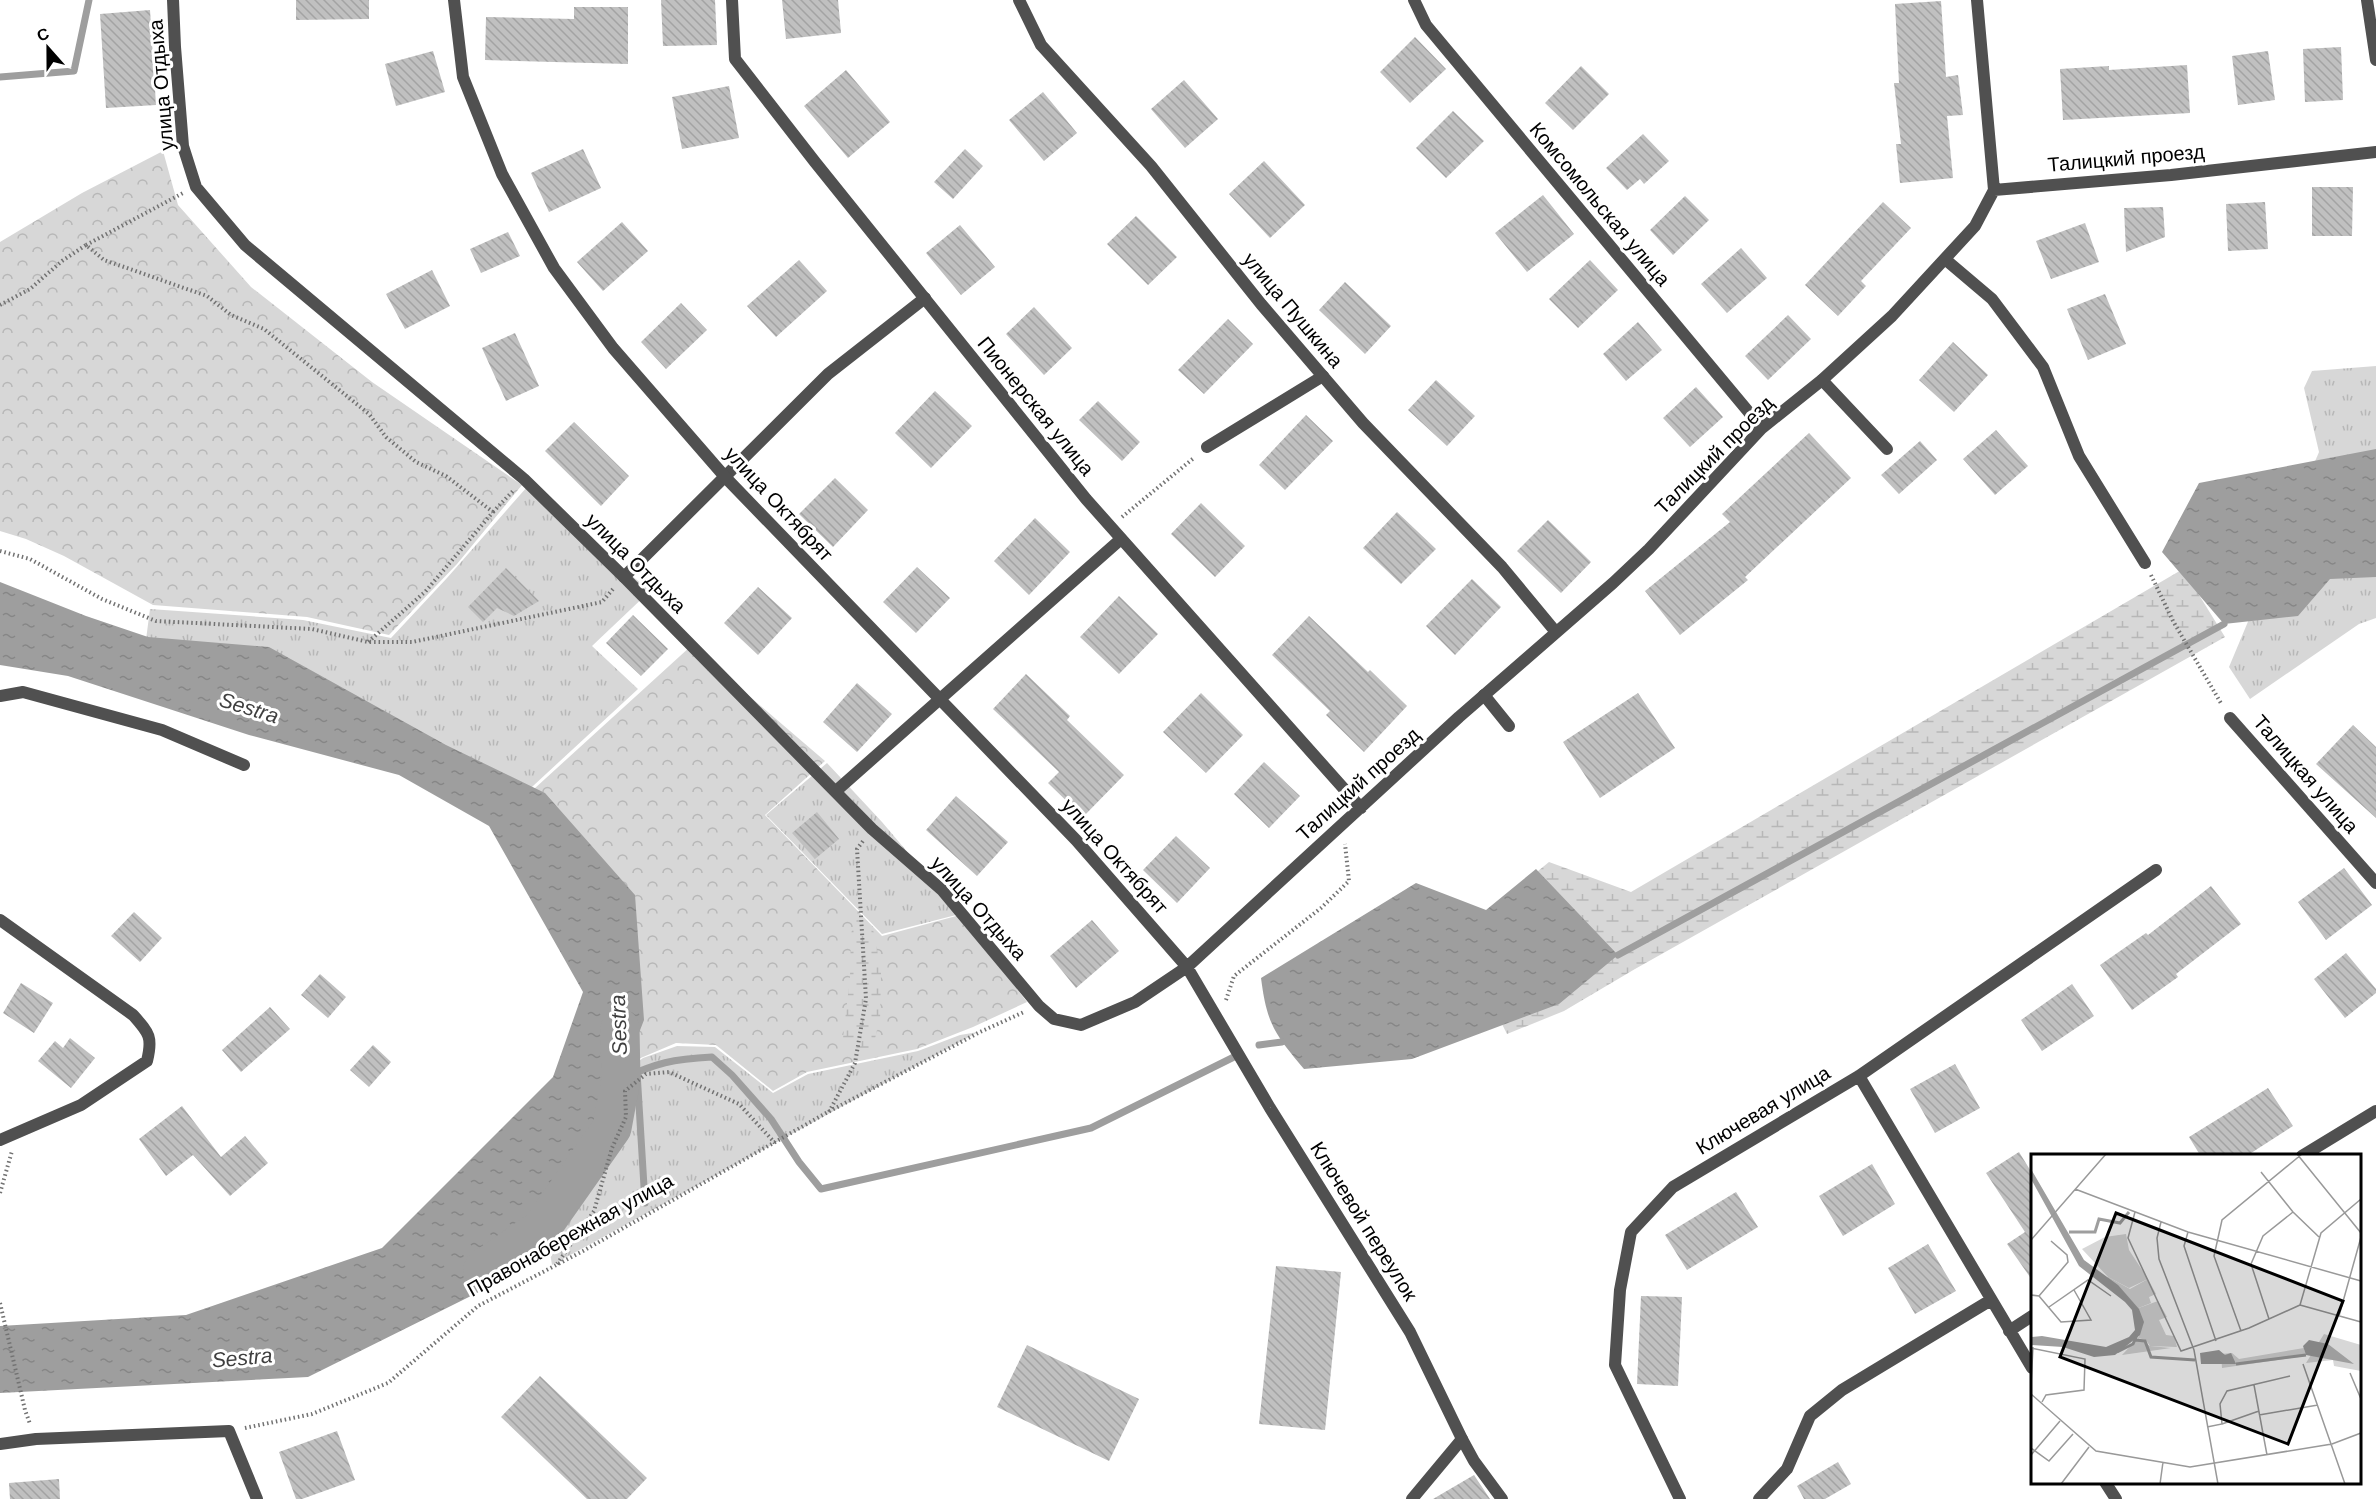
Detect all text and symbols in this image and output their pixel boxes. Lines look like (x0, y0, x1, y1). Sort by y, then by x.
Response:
north arrow (18, 18, 78, 78)
street label: улица Отдыха (144, 18, 178, 151)
text: С (34, 24, 52, 44)
street label: Комсомольская улица (1525, 118, 1675, 291)
street label: Талицкий проезд (2047, 140, 2206, 176)
street label: улица Пушкина (1239, 248, 1348, 373)
street label: Пионерская улица (973, 332, 1099, 480)
street label: Талицкий проезд (1651, 391, 1778, 518)
street label: улица Октябрят (721, 443, 837, 565)
street label: улица Отдыха (582, 509, 691, 618)
water label: Sestra (217, 688, 282, 727)
street label: Талицкая улица (2249, 711, 2364, 838)
street label: Талицкий проезд (1292, 723, 1424, 845)
street label: улица Октябрят (1058, 794, 1172, 918)
street label: улица Отдыха (927, 852, 1032, 965)
water label: Sestra (606, 994, 631, 1056)
street label: Ключевая улица (1692, 1061, 1835, 1159)
street label: Ключевой переулок (1306, 1138, 1422, 1305)
inset map (2031, 1154, 2361, 1484)
street label: Правонабережная улица (463, 1169, 677, 1301)
water label: Sestra (211, 1343, 273, 1372)

